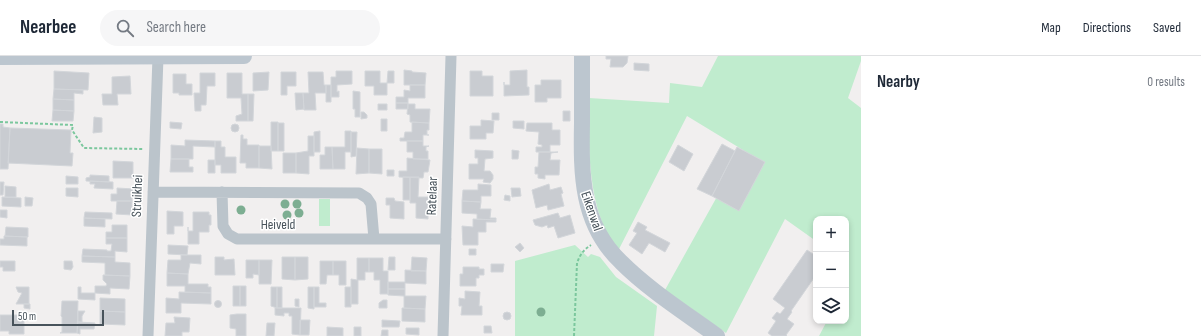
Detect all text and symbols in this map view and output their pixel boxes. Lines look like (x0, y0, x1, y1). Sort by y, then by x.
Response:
search box (100, 10, 380, 46)
text: Nearbee (20, 16, 76, 39)
icon: search (114, 17, 136, 39)
text: Search here (146, 18, 206, 37)
text: Map (1041, 19, 1061, 36)
text: Directions (1083, 19, 1131, 36)
text: Saved (1153, 19, 1181, 36)
text: Nearby (877, 72, 920, 92)
text: 0 results (1147, 74, 1185, 90)
street label: Struikhei (128, 175, 146, 217)
street label: Ratelaar (423, 176, 441, 216)
street label: Eikenwal (577, 189, 607, 233)
street label: Heiveld (261, 216, 296, 233)
map controls (813, 216, 849, 324)
button: + (813, 216, 849, 252)
button: − (813, 252, 849, 288)
button: layers (813, 288, 849, 324)
scale bar (12, 308, 104, 327)
text: 50 m (18, 310, 36, 323)

